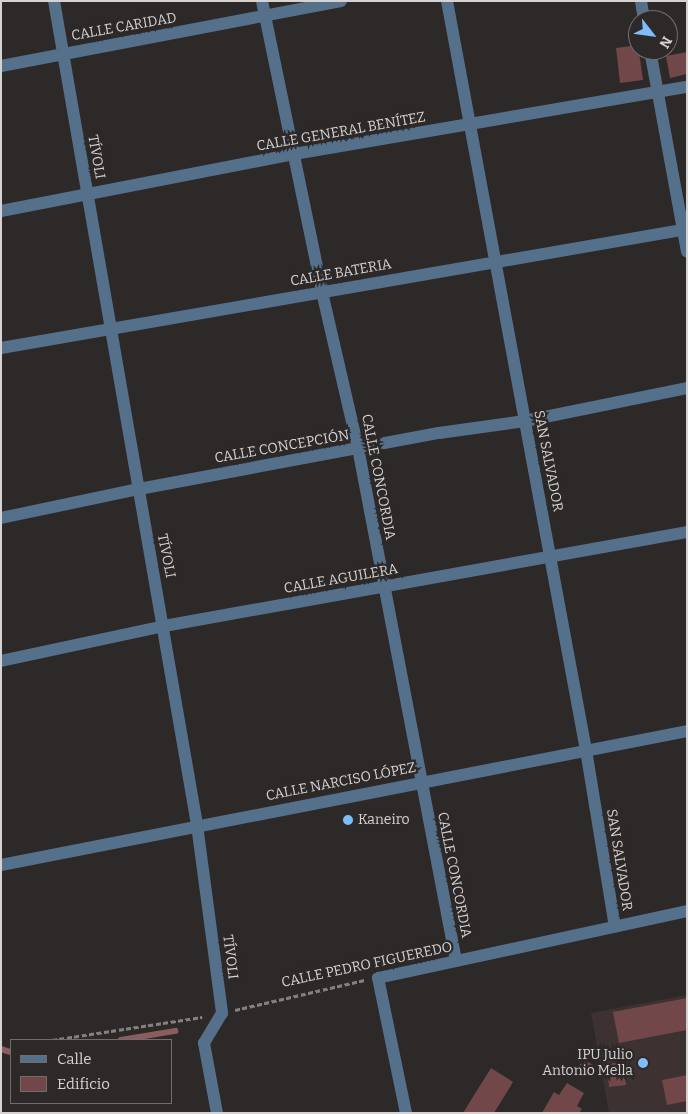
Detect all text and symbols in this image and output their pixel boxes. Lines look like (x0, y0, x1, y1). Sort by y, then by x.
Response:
street label: CALLE CARIDAD (70, 9, 178, 45)
north arrow (628, 10, 678, 60)
text: N (655, 33, 676, 51)
street label: CALLE GENERAL BENÍTEZ (255, 109, 427, 155)
street label: TÍVOLI (84, 134, 108, 180)
street label: CALLE BATERIA (289, 256, 393, 290)
street label: SAN SALVADOR (530, 409, 566, 513)
street label: CALLE CONCORDIA (358, 413, 398, 541)
street label: CALLE CONCEPCIÓN (213, 427, 351, 467)
street label: TÍVOLI (153, 532, 179, 580)
street label: CALLE AGUILERA (283, 561, 399, 597)
street label: CALLE NARCISO LÓPEZ (265, 759, 417, 805)
street label: SAN SALVADOR (603, 808, 635, 912)
street label: CALLE CONCORDIA (434, 811, 474, 939)
place label: Kaneiro (358, 812, 410, 828)
marker: Kaneiro (342, 814, 354, 826)
street label: TÍVOLI (219, 934, 241, 980)
street label: CALLE PEDRO FIGUEREDO (280, 939, 454, 991)
legend (10, 1039, 172, 1104)
place label: IPU Julio Antonio Mella (542, 1047, 633, 1080)
text: Calle (57, 1050, 91, 1068)
marker: IPU Julio Antonio Mella (637, 1057, 649, 1069)
text: Edificio (57, 1075, 110, 1093)

